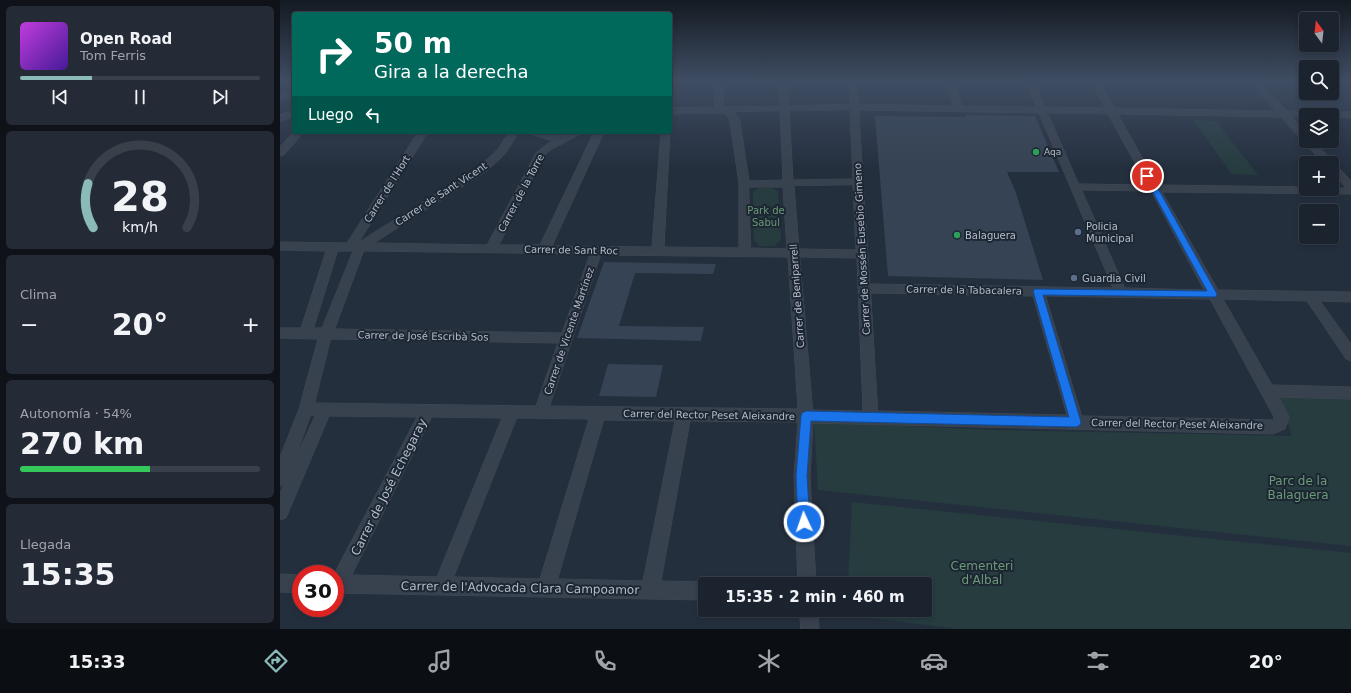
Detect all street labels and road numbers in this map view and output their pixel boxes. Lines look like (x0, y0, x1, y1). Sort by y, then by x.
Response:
street label: Carrer de la Torre (496, 152, 546, 234)
street label: Carrer de l'Hort (362, 153, 412, 225)
street label: Carrer de Sant Vicent (393, 160, 489, 228)
street label: Carrer de Mossén Eusebio Gimeno (852, 163, 872, 335)
street label: Carrer de Sant Roc (524, 244, 618, 256)
street label: Carrer de Beniparrell (788, 244, 806, 348)
street label: Carrer de Vicente Martínez (542, 266, 596, 396)
street label: Carrer de la Tabacalera (906, 283, 1022, 297)
street label: Carrer de José Escribà Sos (357, 329, 489, 343)
street label: Carrer del Rector Peset Aleixandre (623, 408, 795, 422)
street label: Carrer de José Echegaray (348, 416, 430, 558)
street label: Carrer del Rector Peset Aleixandre (1091, 417, 1263, 431)
street label: Carrer de l'Advocada Clara Campoamor (401, 579, 639, 597)

